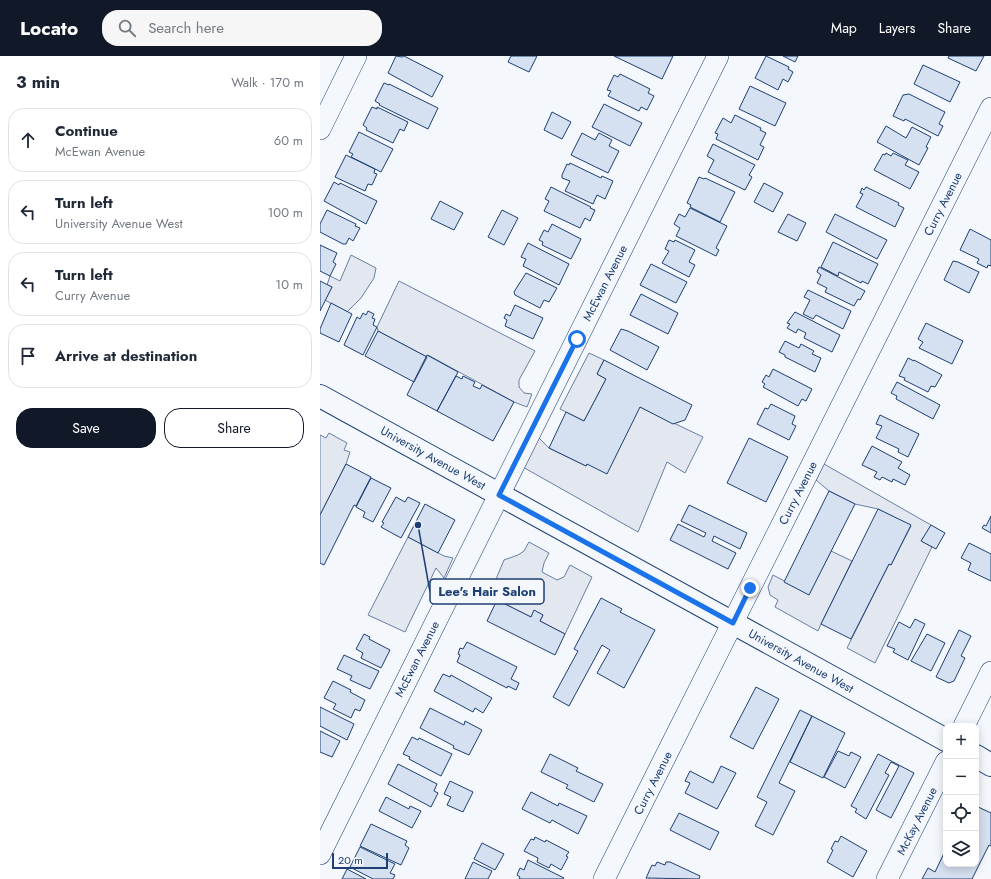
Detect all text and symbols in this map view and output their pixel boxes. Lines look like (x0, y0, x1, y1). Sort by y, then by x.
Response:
search box (102, 10, 382, 46)
text: Locato (20, 15, 78, 42)
icon: search (116, 17, 138, 39)
text: Search here (148, 17, 224, 39)
text: Map (831, 18, 857, 38)
text: Layers (879, 18, 915, 38)
text: Share (937, 18, 971, 38)
text: 3 min (16, 70, 60, 94)
text: Walk · 170 m (231, 73, 304, 92)
text: Continue (55, 120, 118, 142)
icon: ahead (17, 129, 39, 151)
text: 60 m (274, 131, 303, 150)
text: McEwan Avenue (55, 142, 145, 161)
street label: Curry Avenue (919, 169, 967, 239)
text: Turn left (55, 192, 113, 214)
icon: left (17, 201, 39, 223)
text: 100 m (268, 203, 303, 222)
text: University Avenue West (55, 214, 183, 233)
street label: McEwan Avenue (578, 242, 632, 324)
text: Turn left (55, 264, 113, 286)
icon: left (17, 273, 39, 295)
text: 10 m (275, 275, 303, 294)
text: Curry Avenue (55, 286, 130, 305)
route start (568, 330, 586, 348)
icon: arrive (17, 345, 39, 367)
text: Arrive at destination (55, 345, 197, 367)
button: Save (16, 408, 156, 448)
button: Share (164, 408, 304, 448)
street label: University Avenue West (377, 422, 489, 494)
street label: Curry Avenue (774, 458, 822, 528)
callout: Lee's Hair Salon (430, 579, 544, 604)
route end (741, 579, 759, 597)
text: Lee's Hair Salon (438, 582, 536, 601)
street label: McEwan Avenue (390, 618, 444, 700)
street label: University Avenue West (745, 625, 857, 697)
map controls (943, 723, 979, 867)
button: + (943, 723, 979, 759)
street label: Curry Avenue (629, 748, 677, 818)
button: − (943, 759, 979, 795)
street label: McKay Avenue (892, 784, 942, 858)
button: locate (943, 795, 979, 831)
button: layers (943, 831, 979, 867)
scale bar (332, 851, 388, 870)
text: 20 m (338, 852, 363, 868)

